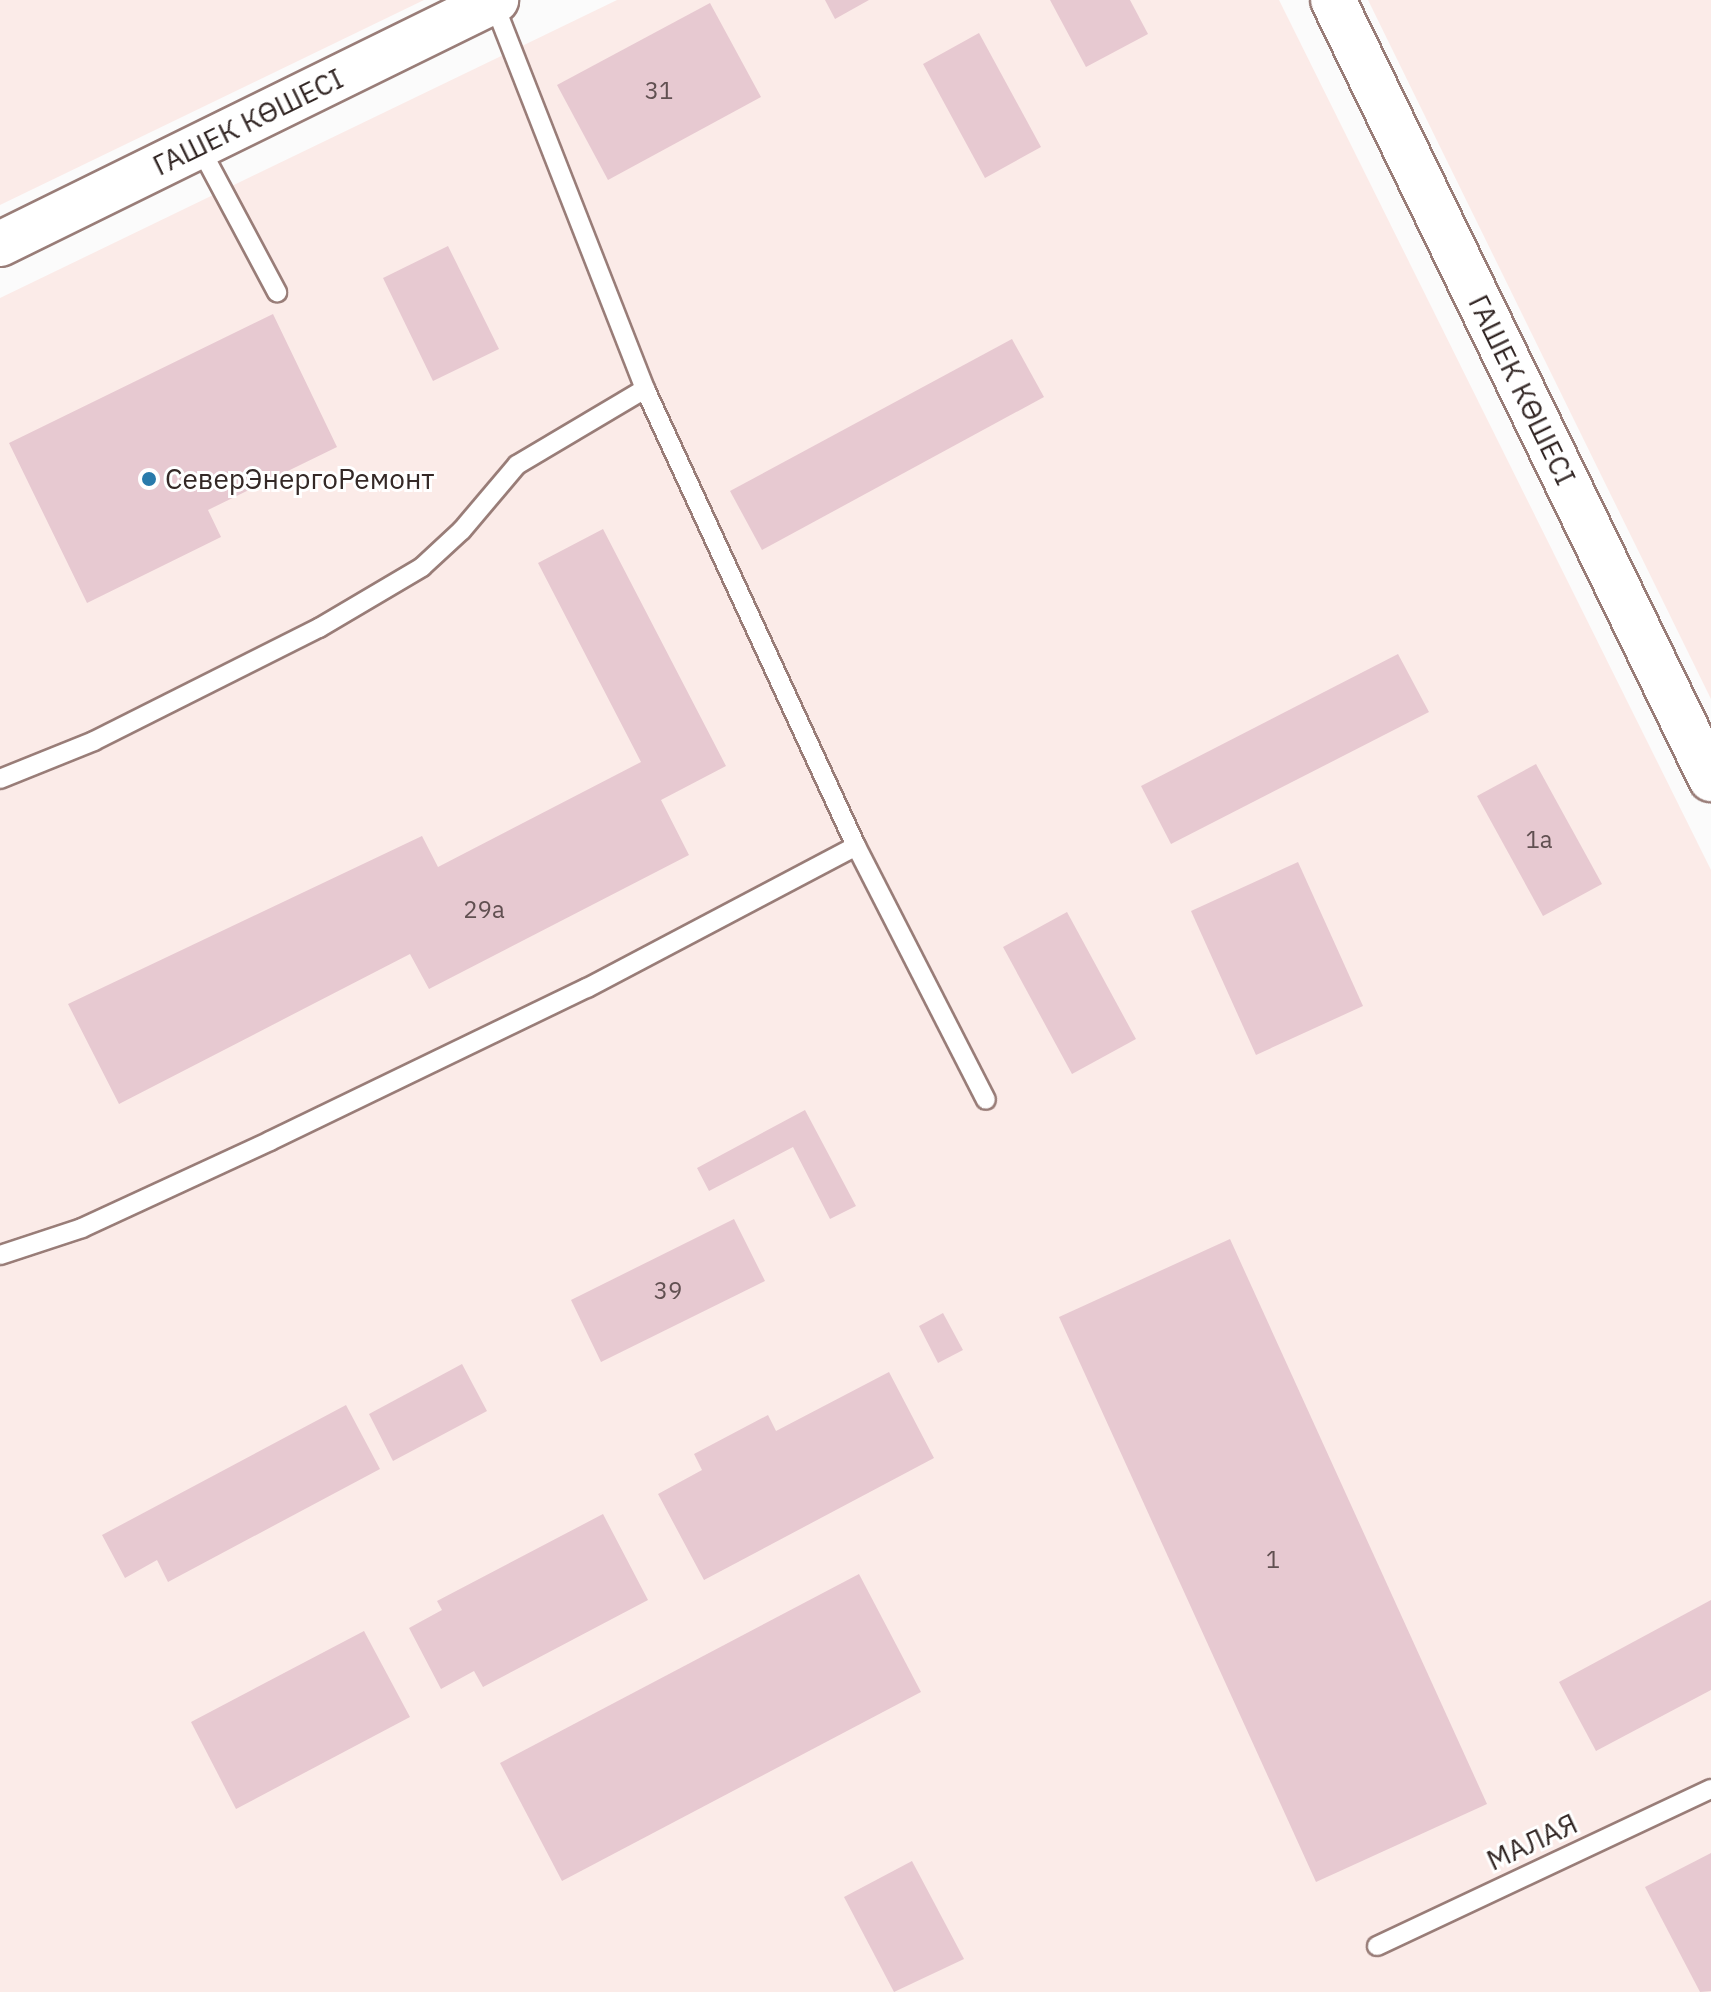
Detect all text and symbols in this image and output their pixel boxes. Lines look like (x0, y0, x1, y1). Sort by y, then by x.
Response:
street label: ГАШЕК КӨШЕСІ (148, 61, 348, 183)
house number: 31 (645, 77, 673, 105)
street label: ГАШЕК КӨШЕСІ (1461, 290, 1583, 490)
place label: СеверЭнергоРемонт (165, 462, 435, 496)
marker: СеверЭнергоРемонт (140, 470, 158, 488)
house number: 1а (1525, 826, 1553, 854)
house number: 29а (463, 896, 505, 924)
house number: 39 (654, 1277, 682, 1305)
house number: 1 (1266, 1546, 1280, 1574)
street label: МАЛАЯ (1481, 1807, 1583, 1877)

